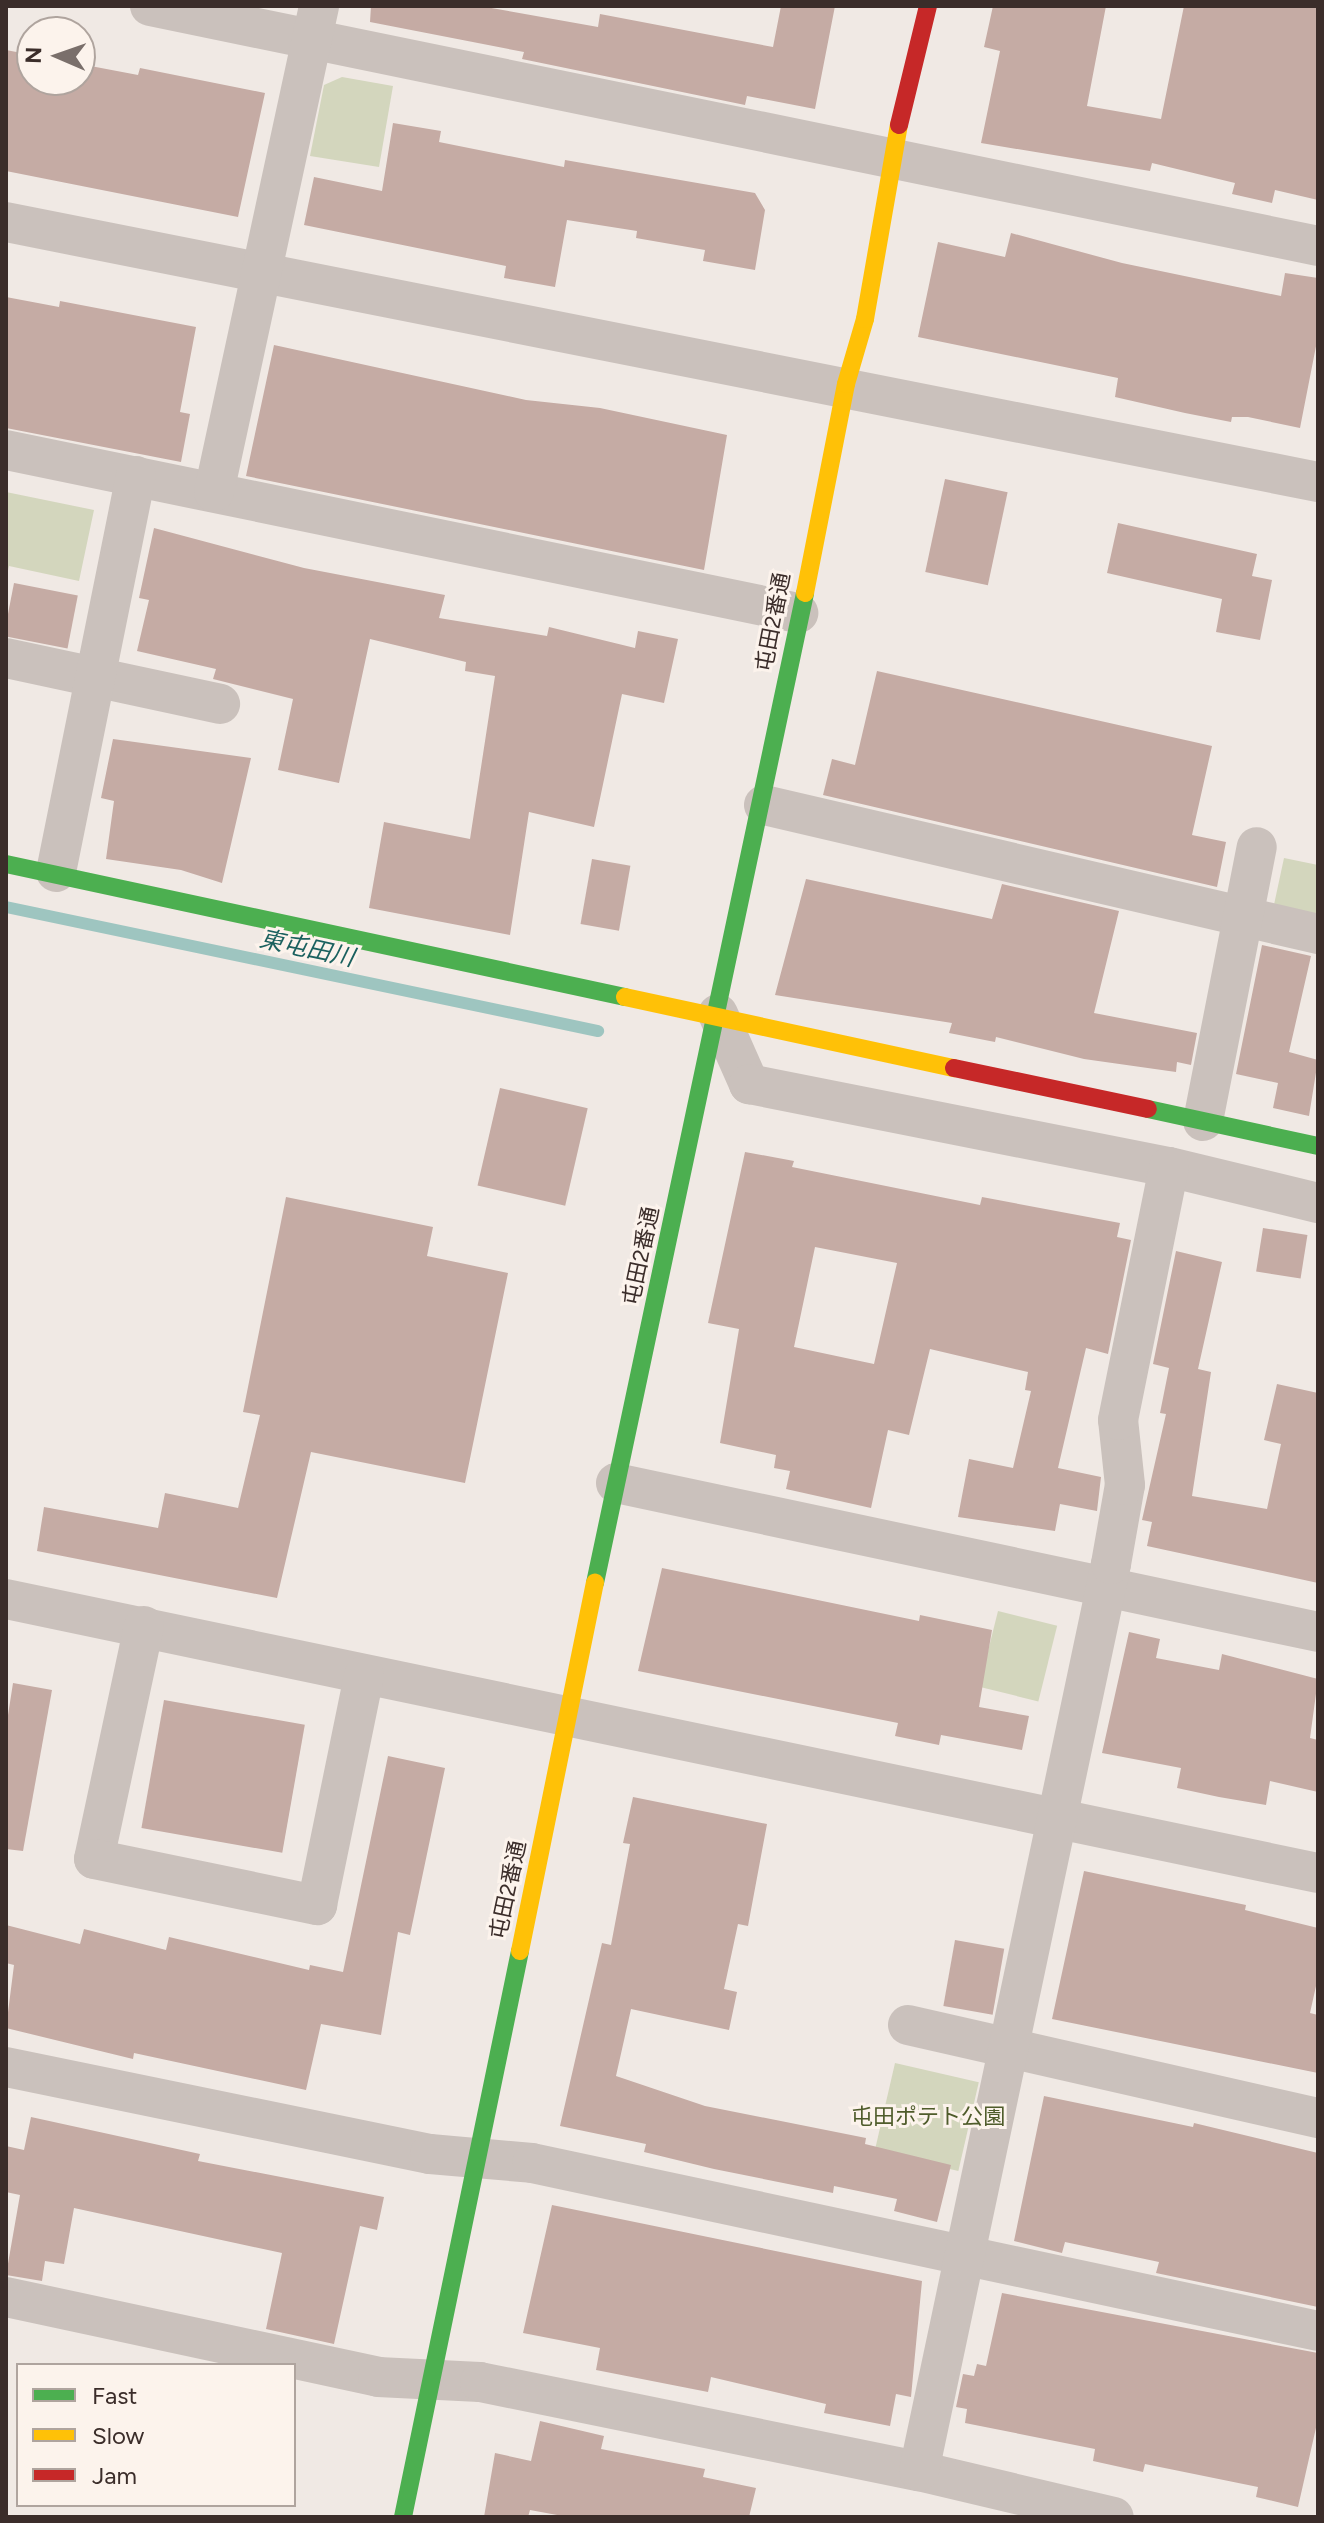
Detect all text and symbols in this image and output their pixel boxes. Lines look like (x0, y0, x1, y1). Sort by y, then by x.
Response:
north arrow (16, 16, 96, 96)
text: N (20, 46, 47, 64)
street label: 屯田2番通 (750, 570, 796, 674)
water label: 東屯田川 (257, 924, 357, 972)
street label: 屯田2番通 (618, 1204, 664, 1308)
street label: 屯田2番通 (485, 1838, 531, 1942)
park label: 屯田ポテト公園 (851, 2104, 1005, 2130)
legend (16, 2363, 296, 2507)
text: Fast (92, 2381, 137, 2410)
text: Slow (92, 2421, 144, 2450)
text: Jam (92, 2461, 137, 2490)

